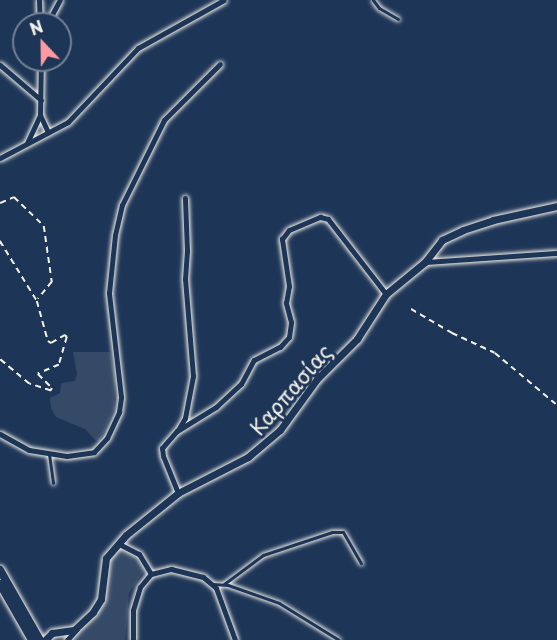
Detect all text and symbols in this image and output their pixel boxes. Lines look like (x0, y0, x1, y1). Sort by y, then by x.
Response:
north arrow (12, 12, 72, 72)
text: N (26, 14, 46, 41)
street label: Καρπασίας (244, 338, 336, 440)

